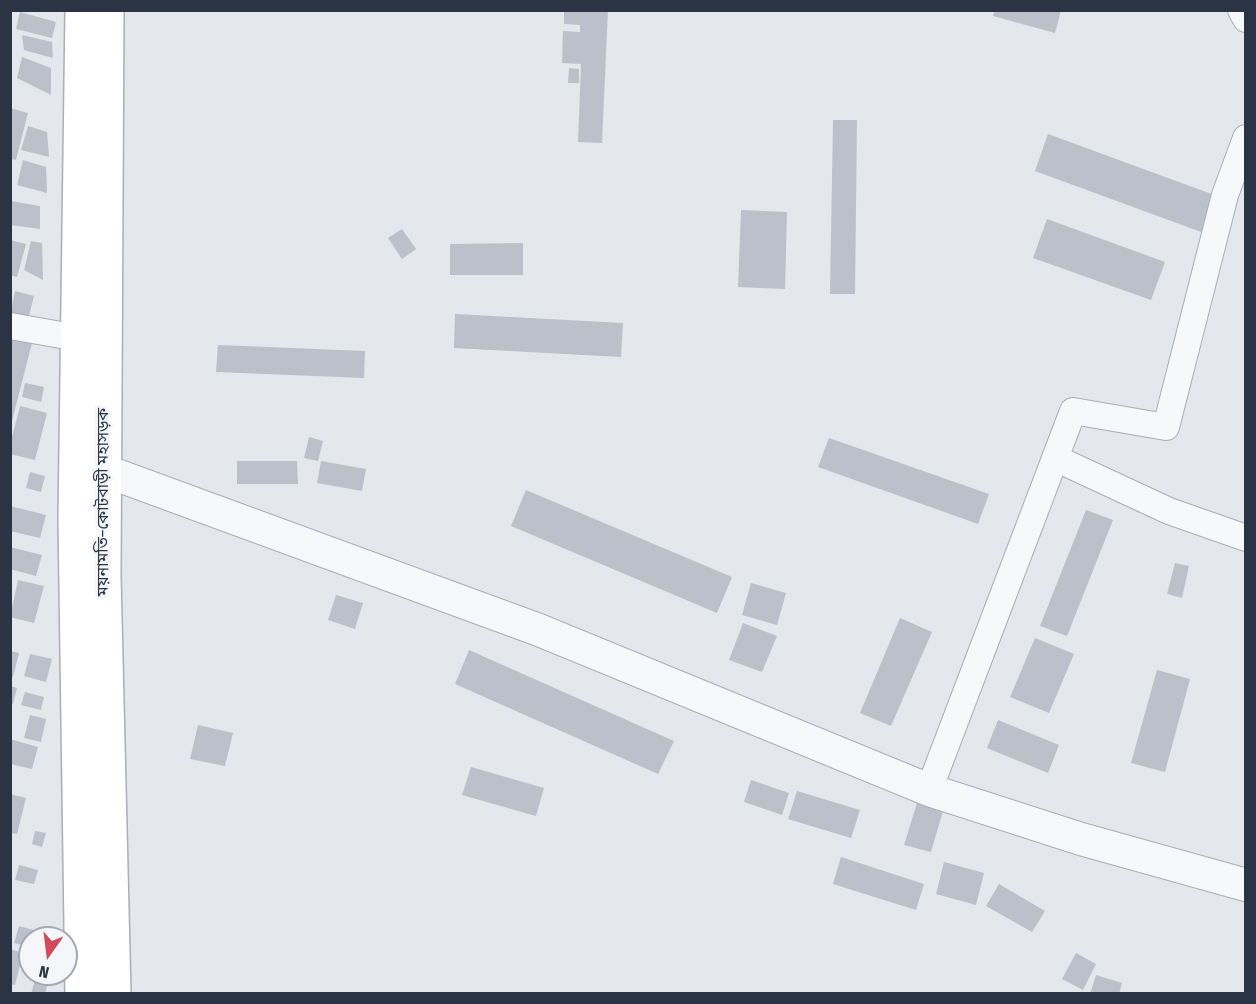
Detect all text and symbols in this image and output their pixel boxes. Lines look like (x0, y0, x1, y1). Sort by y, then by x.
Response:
street label: ময়নামতি–কোটবাড়ী মহাসড়ক (94, 408, 114, 596)
north arrow (18, 926, 78, 986)
text: N (37, 962, 51, 982)

